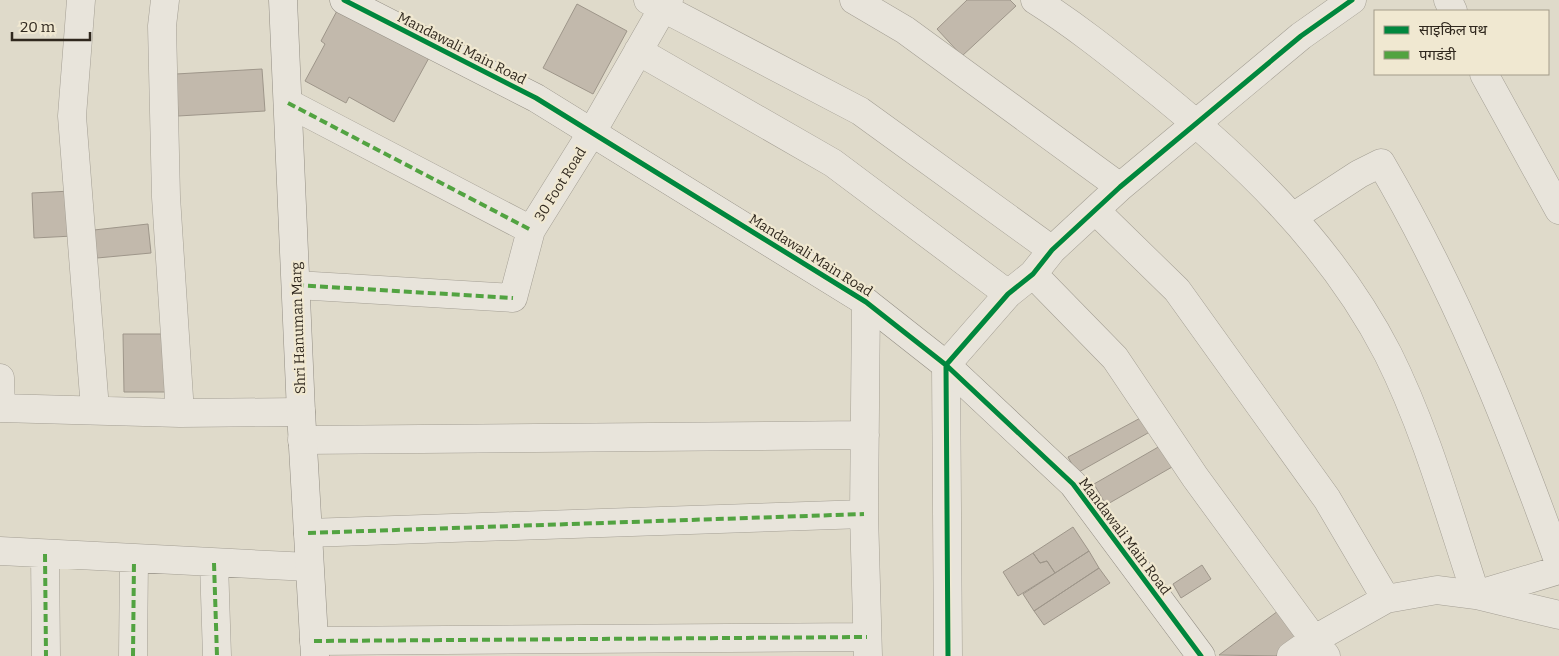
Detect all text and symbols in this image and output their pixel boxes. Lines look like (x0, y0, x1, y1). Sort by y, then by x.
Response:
street label: Mandawali Main Road (394, 9, 529, 88)
scale bar (12, 10, 90, 42)
legend (1374, 10, 1549, 75)
text: 20 m (20, 18, 56, 36)
text: साइकिल पथ (1419, 21, 1487, 39)
text: पगडंडी (1419, 46, 1457, 64)
street label: 30 Foot Road (531, 144, 590, 224)
street label: Mandawali Main Road (746, 210, 876, 300)
street label: Shri Hanuman Marg (288, 261, 309, 394)
street label: Mandawali Main Road (1075, 474, 1174, 598)

